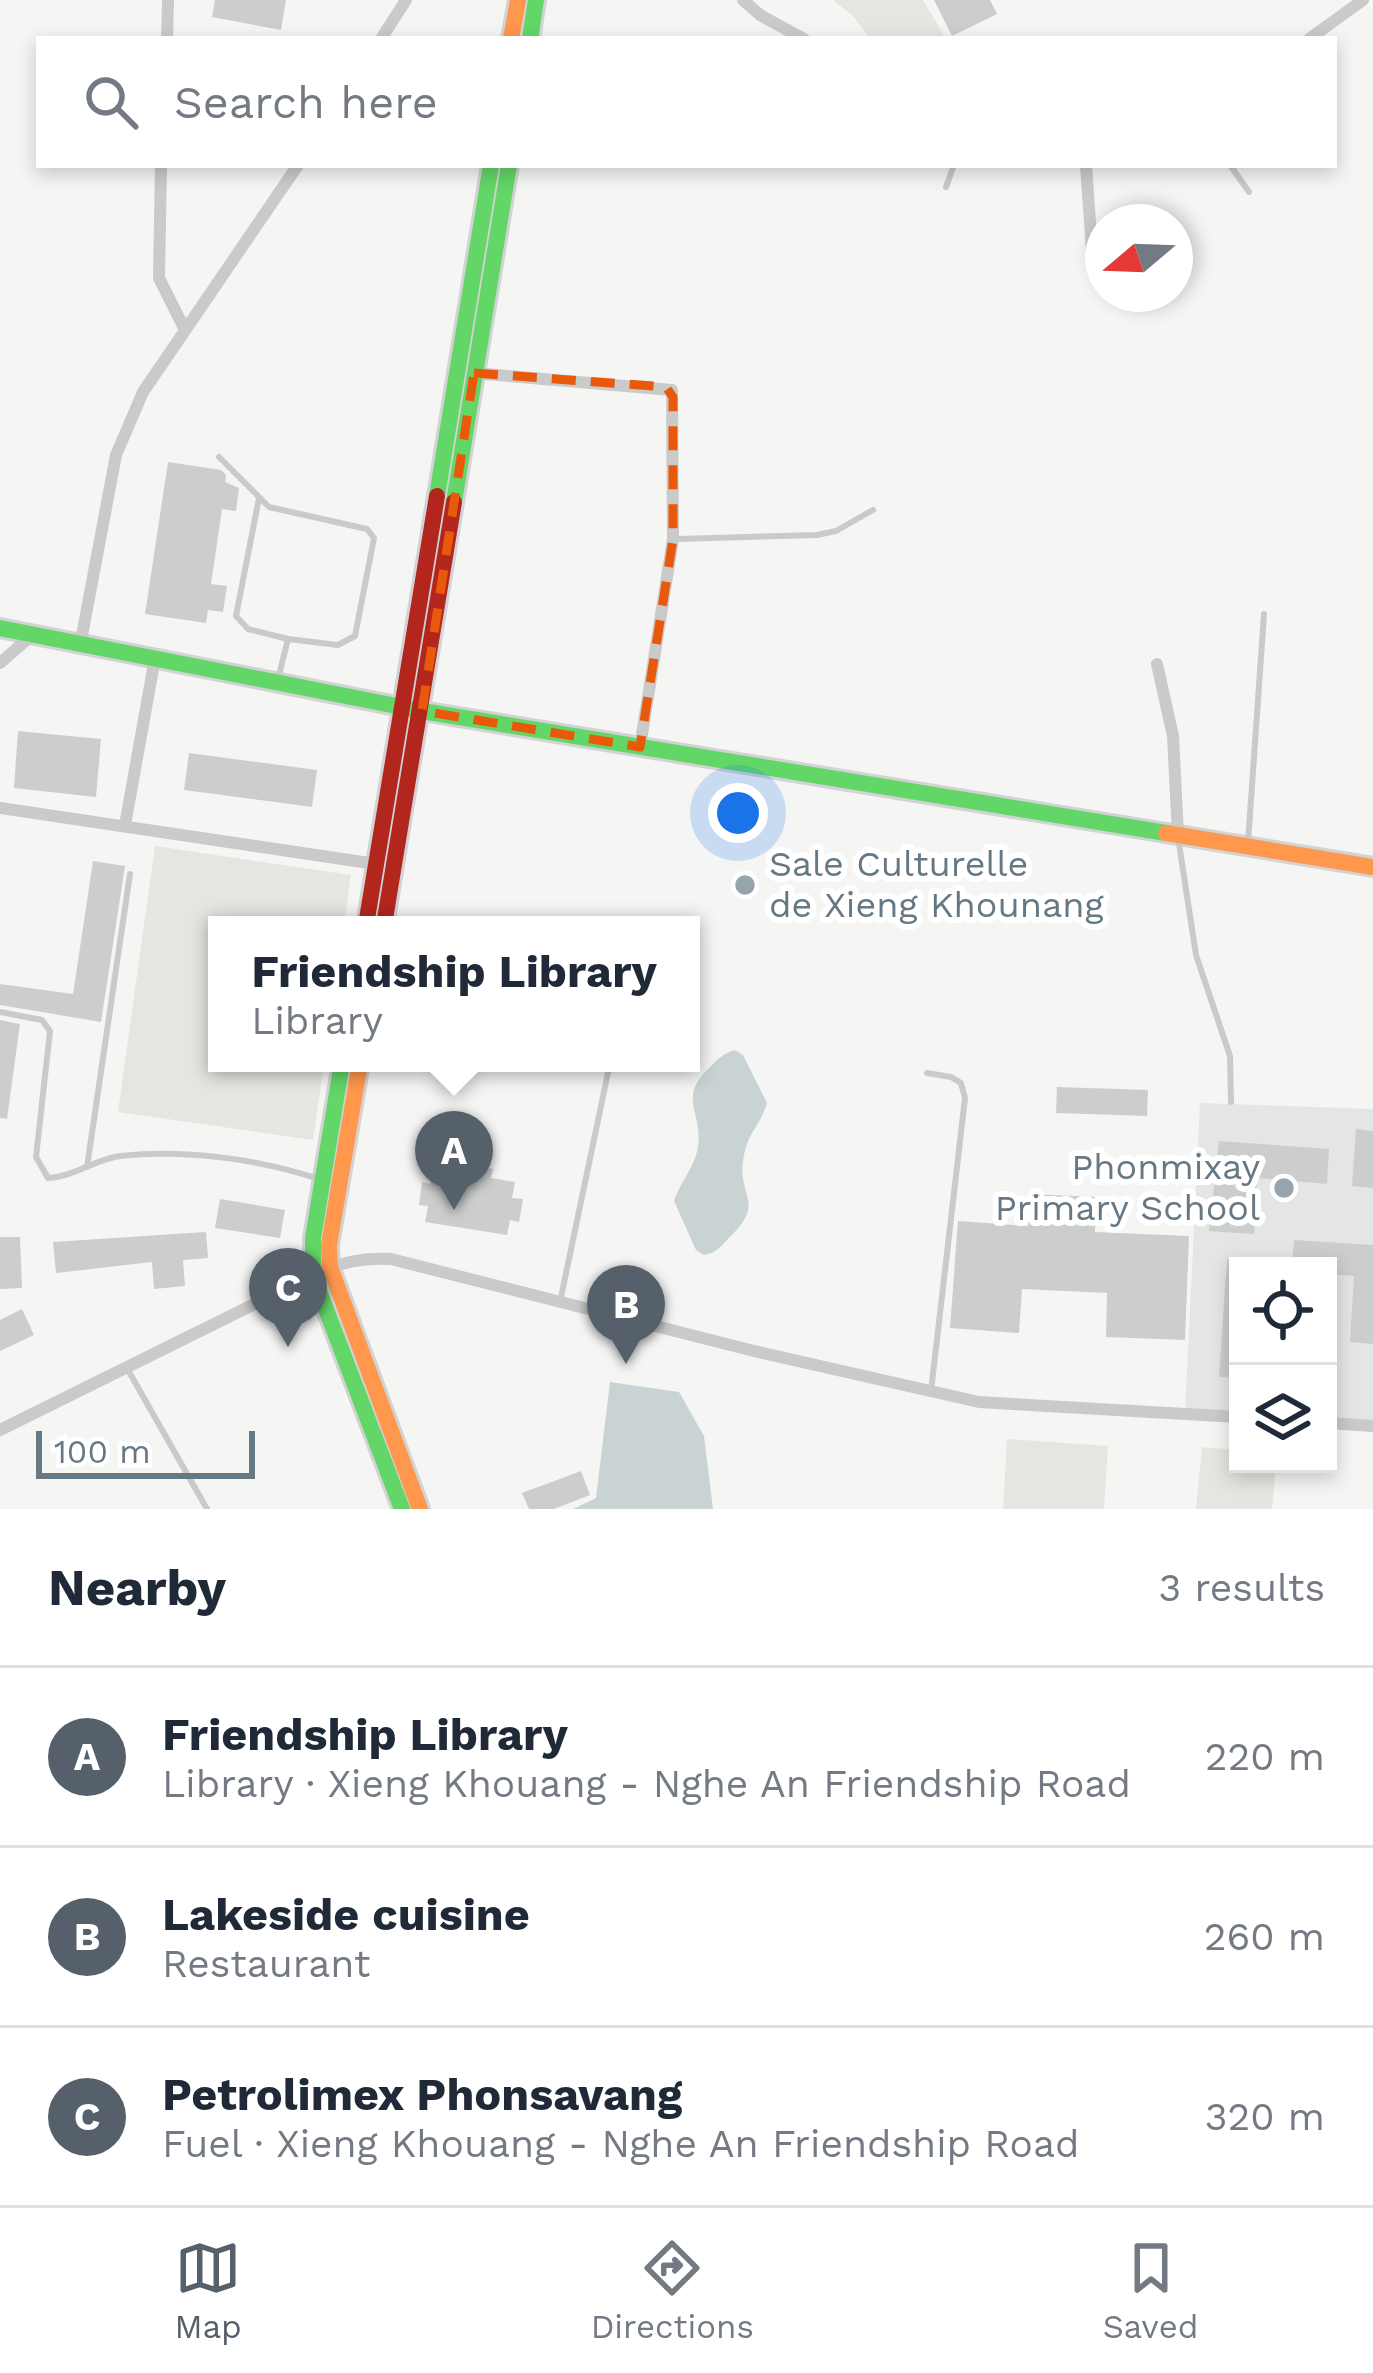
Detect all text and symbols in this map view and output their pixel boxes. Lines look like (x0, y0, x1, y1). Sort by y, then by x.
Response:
search box (36, 36, 1337, 168)
icon: search (78, 69, 144, 135)
text: Search here (174, 76, 438, 129)
north arrow (1085, 204, 1193, 312)
your location (708, 783, 768, 843)
place label: Sale Culturelle de Xieng Khounang (769, 843, 1105, 926)
marker: Sale Culturelle de Xieng Khounang (732, 872, 758, 898)
popup (208, 916, 700, 1072)
text: Friendship Library (251, 945, 657, 998)
text: Library (251, 998, 383, 1043)
pin: A (415, 1111, 493, 1210)
place label: Phonmixay Primary School (995, 1146, 1260, 1229)
marker: Phonmixay Primary School (1271, 1175, 1297, 1201)
pin: C (249, 1248, 327, 1347)
map controls (1229, 1257, 1337, 1473)
button: locate (1229, 1257, 1337, 1365)
pin: B (587, 1265, 665, 1364)
button: layers (1229, 1365, 1337, 1473)
scale bar (36, 1425, 255, 1478)
text: 100 m (54, 1432, 151, 1471)
text: Nearby (48, 1558, 226, 1617)
text: 3 results (1159, 1565, 1325, 1610)
text: Friendship Library (162, 1708, 568, 1761)
text: A (74, 1734, 100, 1779)
text: 220 m (1205, 1734, 1325, 1779)
text: Library · Xieng Khouang - Nghe An Friendship Road (162, 1761, 1131, 1806)
text: Lakeside cuisine (162, 1888, 530, 1941)
text: B (74, 1914, 100, 1959)
text: 260 m (1204, 1914, 1325, 1959)
text: Restaurant (162, 1941, 370, 1986)
text: Petrolimex Phonsavang (162, 2068, 682, 2121)
text: C (74, 2094, 100, 2139)
text: 320 m (1205, 2094, 1325, 2139)
text: Fuel · Xieng Khouang - Nghe An Friendship Road (162, 2121, 1080, 2166)
tab: Map (174, 2235, 242, 2346)
tab: Directions (591, 2235, 754, 2346)
tab: Saved (1103, 2235, 1199, 2346)

